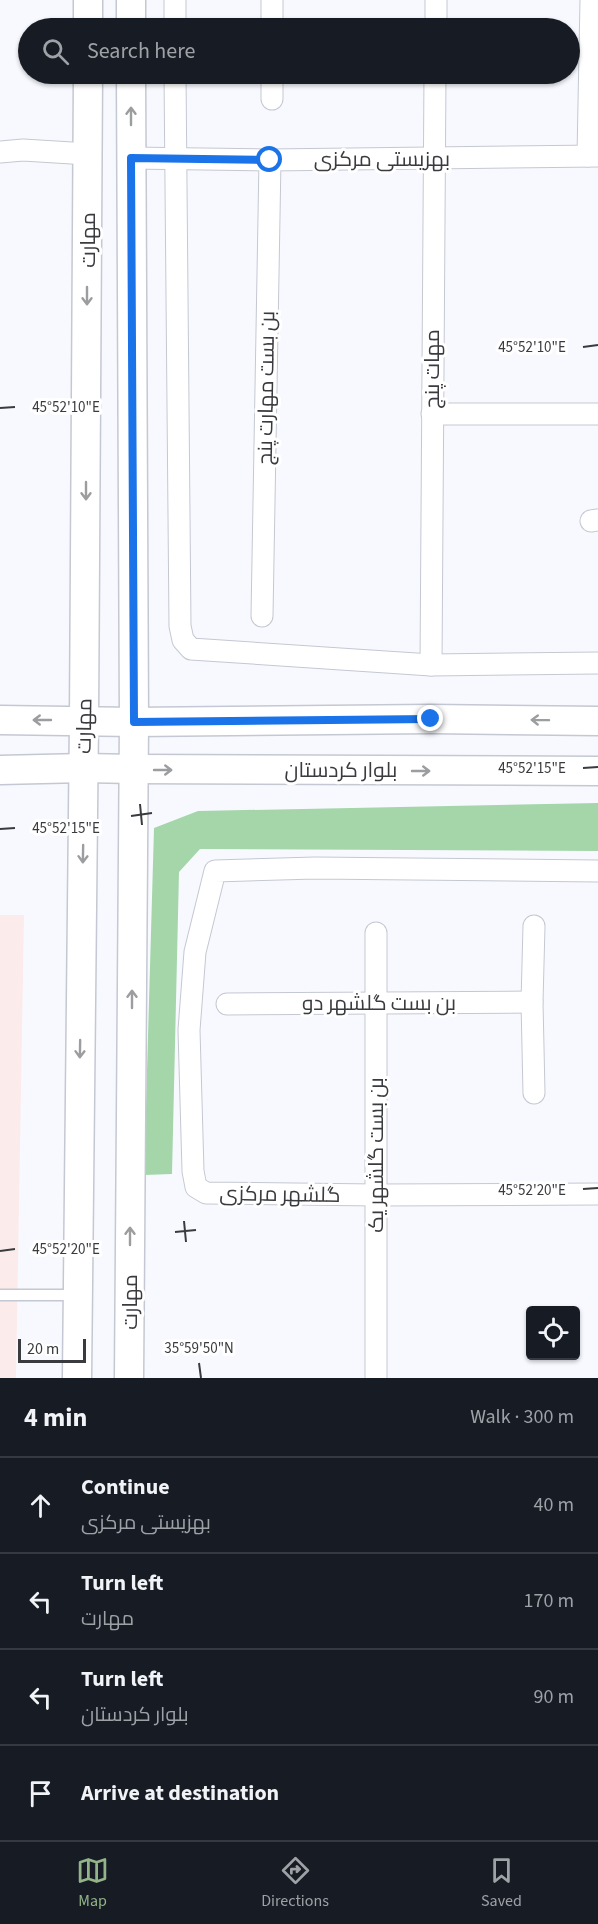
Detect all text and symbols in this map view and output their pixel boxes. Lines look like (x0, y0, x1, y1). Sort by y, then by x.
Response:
search box (18, 18, 580, 84)
icon: search (39, 35, 72, 68)
text: Search here (87, 35, 195, 67)
one-way arrow (125, 106, 137, 126)
street label: بهزیستی مرکزی (314, 144, 450, 174)
route start (256, 146, 282, 172)
street label: مهارت (73, 212, 103, 268)
one-way arrow (81, 286, 93, 306)
street label: بن بست مهارت پنج (250, 311, 282, 465)
street label: مهات پنج (417, 329, 447, 409)
text: 45°52'10"E (498, 337, 566, 358)
text: 45°52'10"E (32, 397, 100, 418)
one-way arrow (80, 481, 92, 501)
street label: مهارت (69, 698, 99, 754)
route end (417, 705, 443, 731)
one-way arrow (33, 714, 53, 726)
one-way arrow (530, 715, 550, 726)
street label: بلوار کردستان (285, 755, 397, 785)
text: 45°52'15"E (498, 758, 566, 779)
one-way arrow (153, 764, 173, 776)
one-way arrow (411, 765, 431, 777)
text: 45°52'15"E (32, 818, 100, 839)
one-way arrow (77, 844, 88, 864)
street label: بن بست گلشهر دو (302, 988, 456, 1018)
one-way arrow (126, 989, 138, 1009)
one-way arrow (74, 1039, 86, 1059)
street label: بن بست گلشهر یک (361, 1077, 391, 1233)
street label: گلشهر مرکزی (219, 1178, 341, 1210)
text: 45°52'20"E (498, 1180, 566, 1201)
one-way arrow (124, 1226, 136, 1246)
text: 45°52'20"E (32, 1239, 100, 1260)
street label: مهارت (115, 1274, 145, 1330)
map controls (526, 1306, 580, 1360)
button: locate (526, 1306, 580, 1360)
scale bar (18, 1336, 86, 1364)
text: 20 m (27, 1338, 59, 1360)
text: 35°59'50"N (164, 1338, 234, 1359)
text: 4 min (24, 1399, 87, 1436)
text: Walk · 300 m (470, 1403, 574, 1431)
text: Continue (81, 1471, 170, 1503)
icon: ahead (24, 1489, 57, 1522)
text: 40 m (534, 1491, 574, 1519)
text: بهزیستی مرکزی (81, 1509, 211, 1537)
text: Turn left (81, 1567, 163, 1599)
icon: left (24, 1585, 57, 1618)
text: 170 m (524, 1587, 574, 1615)
text: مهارت (81, 1605, 134, 1633)
text: Turn left (81, 1663, 163, 1695)
icon: left (24, 1681, 57, 1714)
text: 90 m (534, 1683, 574, 1711)
text: بلوار کردستان (81, 1701, 188, 1729)
icon: arrive (24, 1777, 57, 1810)
text: Arrive at destination (81, 1777, 279, 1809)
tab: Map (76, 1854, 109, 1912)
tab: Directions (261, 1854, 329, 1912)
tab: Saved (481, 1854, 522, 1912)

